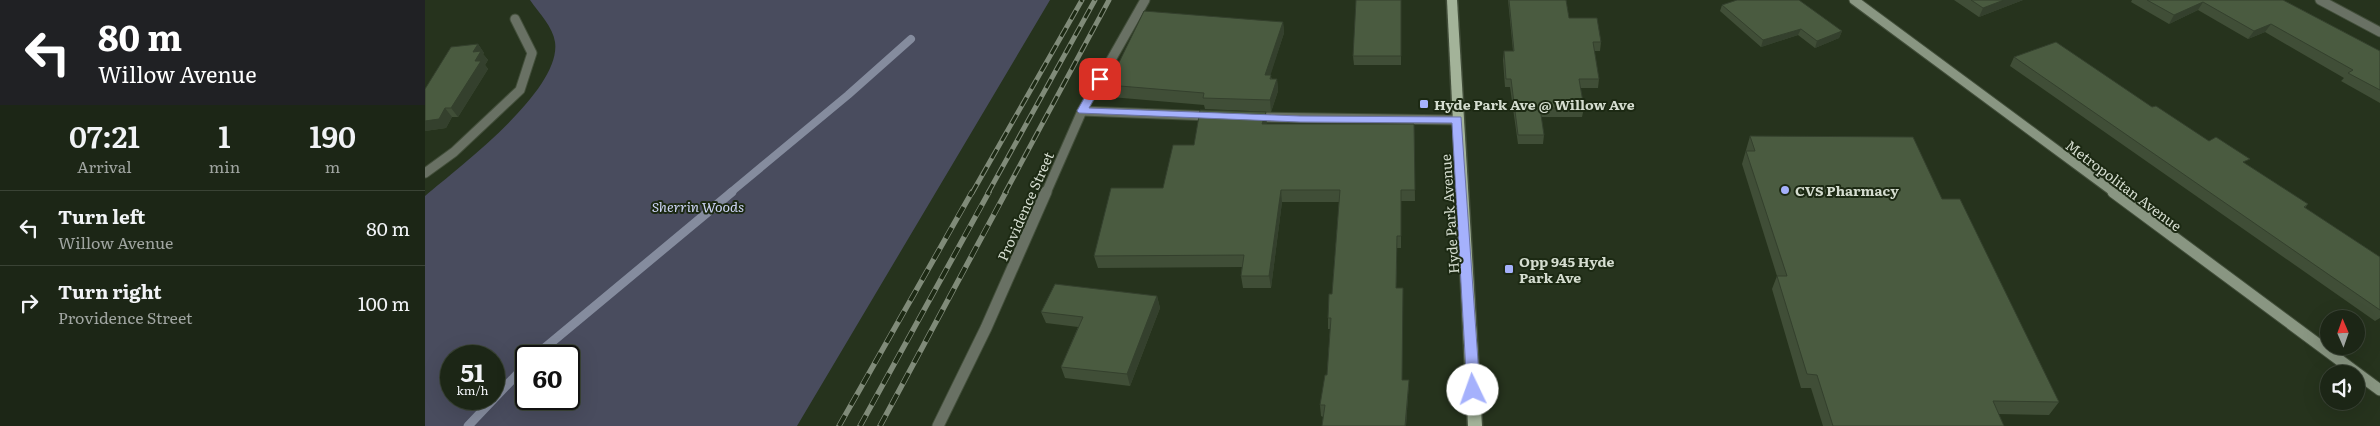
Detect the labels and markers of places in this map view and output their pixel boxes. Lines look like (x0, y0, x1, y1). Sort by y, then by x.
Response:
pin (1079, 58, 1121, 100)
place label: Hyde Park Ave @ Willow Ave (1434, 94, 1635, 114)
marker: Hyde Park Ave @ Willow Ave (1418, 98, 1430, 110)
place label: CVS Pharmacy (1795, 180, 1899, 200)
marker: CVS Pharmacy (1779, 184, 1791, 196)
place label: Opp 945 Hyde Park Ave (1519, 251, 1615, 287)
marker: Opp 945 Hyde Park Ave (1503, 263, 1515, 275)

